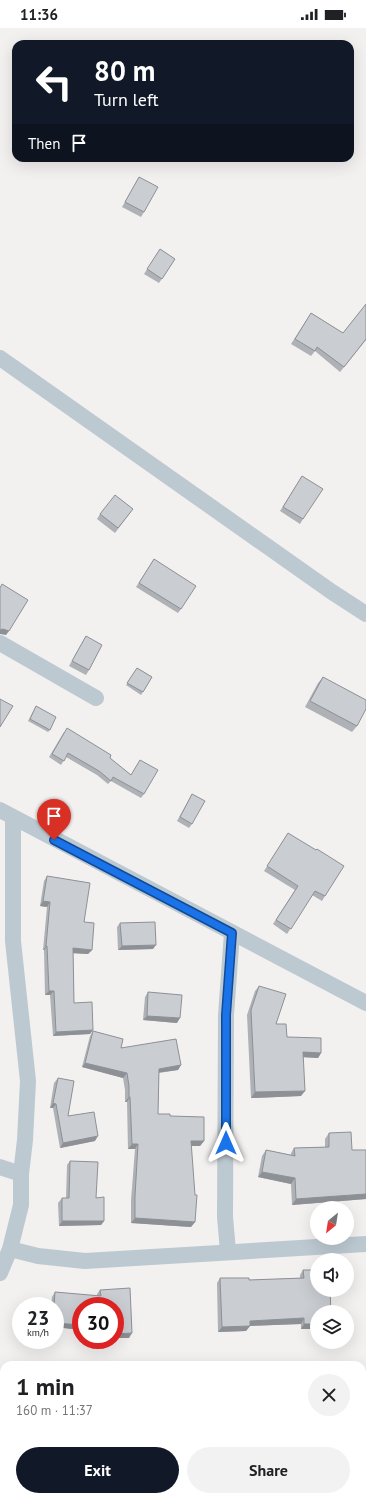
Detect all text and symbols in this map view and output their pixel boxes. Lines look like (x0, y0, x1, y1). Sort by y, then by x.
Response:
text: 11:36 (20, 5, 58, 24)
text: 80 m (94, 52, 155, 89)
icon: left (28, 56, 80, 108)
text: Turn left (94, 88, 159, 111)
icon: arrive (68, 132, 90, 154)
text: Then (28, 134, 60, 153)
pin (37, 799, 71, 840)
icon: arrive (43, 805, 65, 827)
position arrow (205, 1122, 247, 1164)
north arrow (310, 1201, 354, 1245)
map controls (310, 1201, 354, 1349)
button: sound (310, 1253, 354, 1297)
speed limit sign: 30 (72, 1297, 124, 1349)
text: 23 (27, 1305, 49, 1331)
button: layers (310, 1305, 354, 1349)
text: km/h (27, 1326, 49, 1339)
text: 1 min (16, 1371, 75, 1402)
button: close (308, 1374, 350, 1416)
text: 160 m · 11:37 (16, 1402, 93, 1419)
button: Exit (16, 1447, 179, 1493)
button: Share (187, 1447, 350, 1493)

